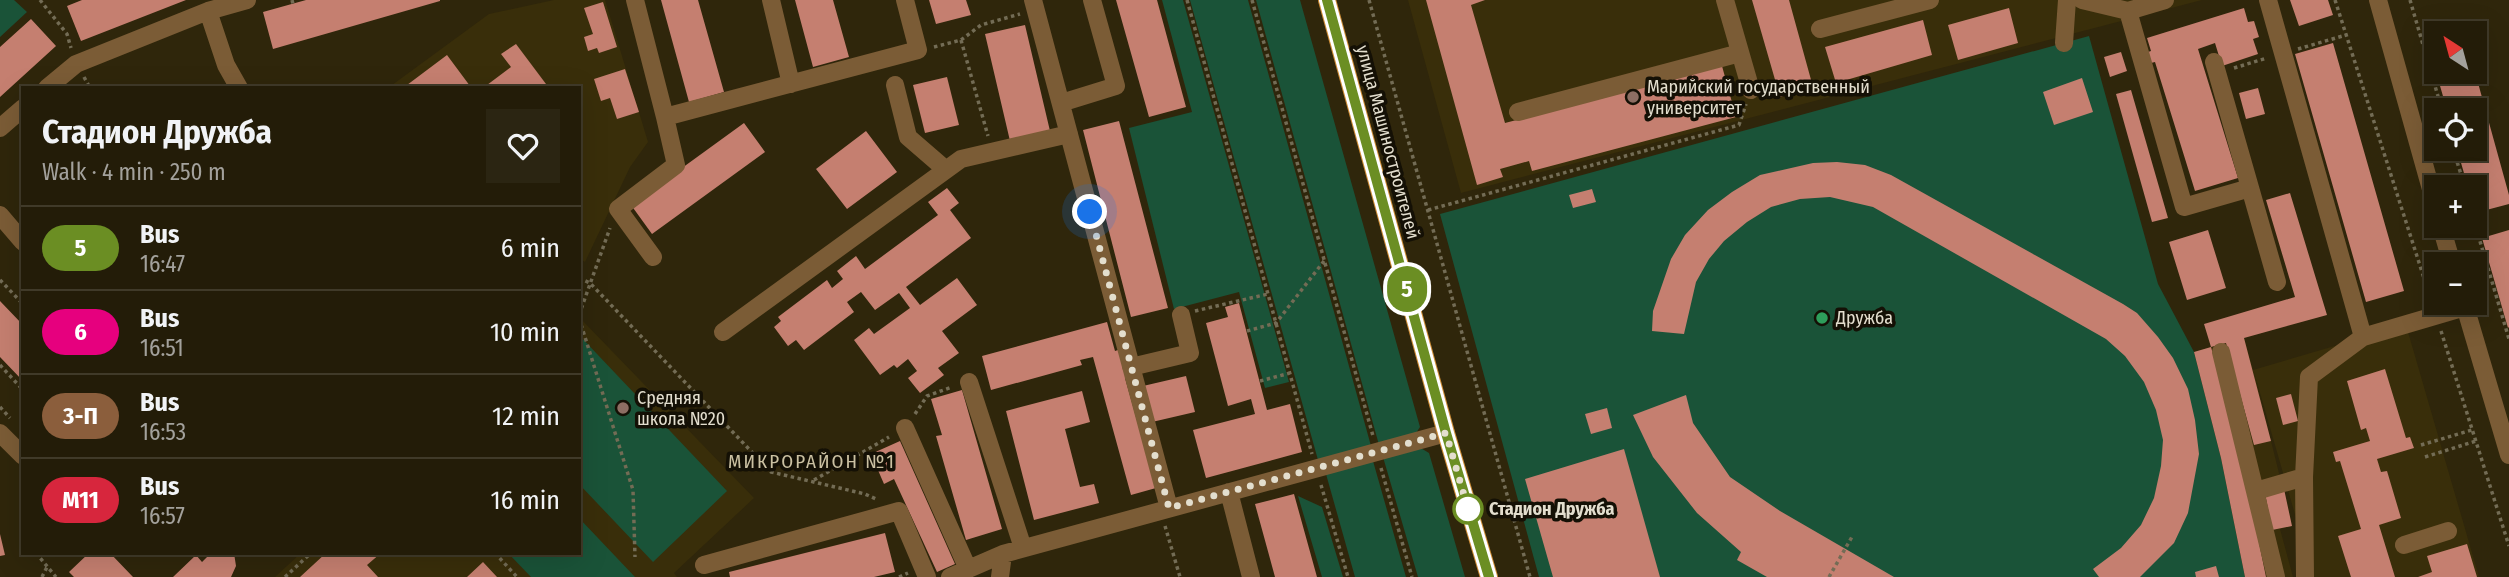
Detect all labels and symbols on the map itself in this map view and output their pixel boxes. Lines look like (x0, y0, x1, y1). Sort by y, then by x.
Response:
north arrow (2424, 21, 2487, 84)
street label: улица Машиностроителей (1352, 43, 1424, 241)
place label: Марийский государственный университет (1647, 76, 1870, 119)
marker: Марийский государственный университет (1625, 89, 1641, 105)
your location (1072, 194, 1107, 229)
line badge: 5 (1384, 266, 1430, 312)
place label: Дружба (1835, 307, 1893, 329)
marker: Дружба (1814, 310, 1830, 326)
place label: Средняя школа №20 (637, 387, 725, 430)
marker: Средняя школа №20 (615, 400, 631, 416)
district label: МИКРОРАЙОН №1 (728, 450, 896, 473)
marker: Стадион Дружба (1453, 494, 1483, 524)
place label: Стадион Дружба (1489, 498, 1614, 520)

